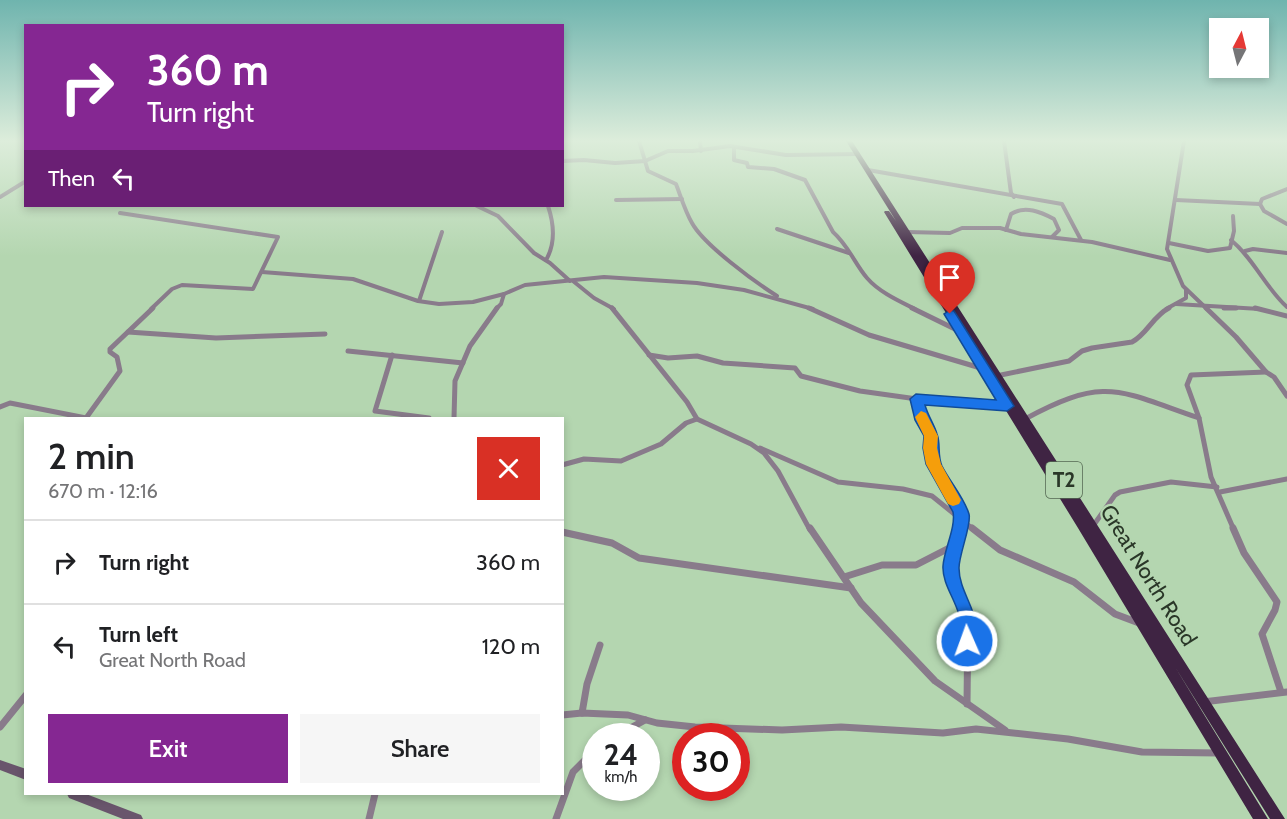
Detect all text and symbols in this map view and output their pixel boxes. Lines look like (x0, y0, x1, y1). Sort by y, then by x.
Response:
north arrow (1209, 18, 1269, 78)
map controls (1209, 18, 1269, 78)
text: 360 m (147, 44, 269, 96)
icon: right (48, 48, 126, 126)
text: Turn right (147, 96, 254, 129)
icon: left (107, 162, 140, 195)
text: Then (48, 165, 95, 192)
pin (924, 252, 975, 314)
icon: arrive (933, 261, 966, 294)
text: 2 min (48, 434, 135, 478)
button: close (477, 437, 540, 500)
road number: T2 (1046, 462, 1082, 498)
text: 670 m · 12:16 (48, 479, 158, 503)
street label: Great North Road (1094, 500, 1203, 651)
icon: right (48, 546, 81, 579)
text: Turn right (99, 549, 189, 576)
text: 360 m (476, 549, 540, 576)
position arrow (935, 609, 999, 673)
text: Turn left (99, 621, 178, 648)
icon: left (48, 630, 81, 663)
text: 120 m (482, 633, 540, 660)
text: Great North Road (99, 648, 246, 672)
button: Exit (48, 714, 288, 783)
button: Share (300, 714, 540, 783)
speed limit sign: 30 (672, 723, 750, 801)
text: 24 (604, 736, 638, 773)
text: km/h (605, 768, 637, 786)

